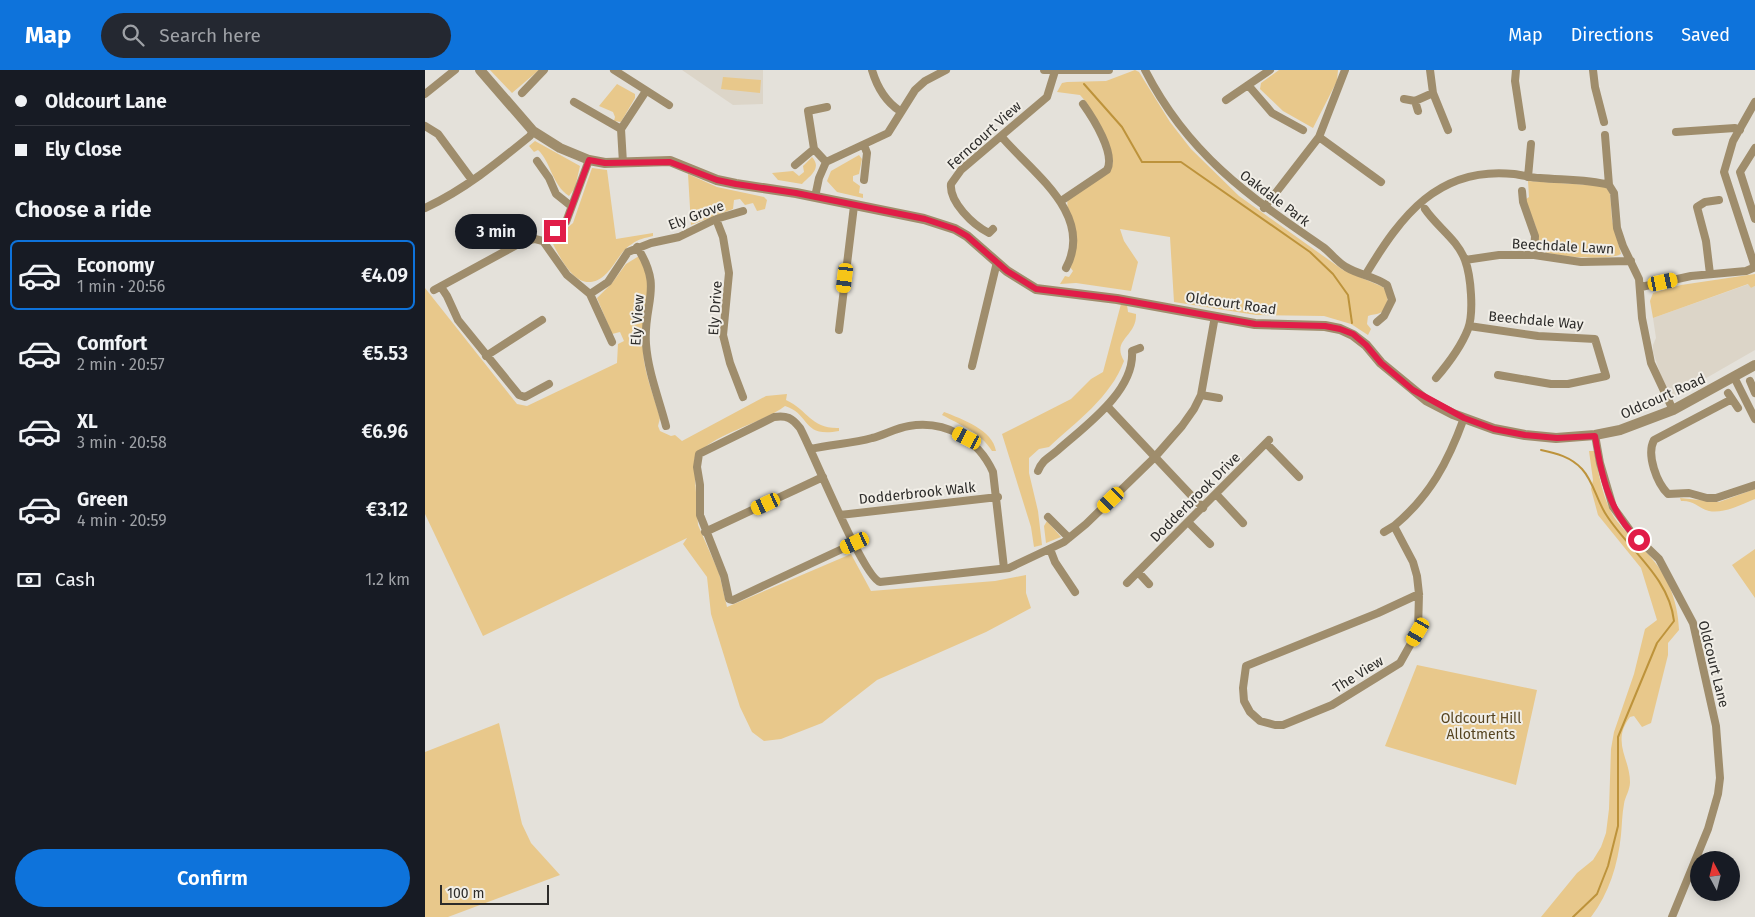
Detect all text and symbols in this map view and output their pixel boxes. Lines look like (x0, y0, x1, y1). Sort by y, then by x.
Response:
search box (101, 13, 451, 58)
text: Map (25, 21, 71, 49)
icon: search (119, 21, 147, 49)
text: Search here (159, 24, 261, 47)
text: Map (1508, 24, 1543, 46)
text: Directions (1571, 24, 1653, 46)
text: Saved (1681, 24, 1730, 46)
text: Oldcourt Lane (45, 90, 167, 113)
street label: Ferncourt View (944, 98, 1025, 173)
text: Ely Close (45, 138, 122, 161)
street label: Oakdale Park (1236, 167, 1314, 231)
text: Choose a ride (15, 196, 151, 223)
street label: Ely Grove (666, 197, 726, 234)
callout: 3 min (455, 214, 537, 248)
route end (544, 220, 566, 242)
text: 3 min (476, 222, 516, 241)
street label: Beechdale Lawn (1511, 235, 1615, 258)
icon: car (17, 253, 62, 298)
text: Economy (77, 254, 154, 277)
car (835, 262, 854, 294)
text: €4.09 (361, 264, 408, 287)
car (1646, 272, 1679, 292)
text: 1 min · 20:56 (77, 277, 165, 296)
street label: Ely Drive (705, 280, 726, 336)
street label: Oldcourt Road (1185, 289, 1277, 318)
street label: Ely View (627, 294, 648, 346)
street label: Beechdale Way (1488, 308, 1584, 333)
icon: car (17, 331, 62, 376)
text: Comfort (77, 332, 147, 355)
text: €5.53 (362, 342, 408, 365)
text: 2 min · 20:57 (77, 355, 165, 374)
street label: Oldcourt Road (1618, 370, 1708, 423)
icon: car (17, 409, 62, 454)
text: XL (77, 410, 98, 433)
text: €6.96 (361, 420, 408, 443)
car (950, 425, 983, 451)
text: 3 min · 20:58 (77, 433, 167, 452)
street label: Dodderbrook Drive (1147, 449, 1244, 546)
street label: Dodderbrook Walk (858, 479, 977, 508)
car (1095, 484, 1127, 516)
icon: car (17, 487, 62, 532)
text: Green (77, 488, 128, 511)
car (749, 491, 782, 517)
text: €3.12 (366, 498, 408, 521)
text: 4 min · 20:59 (77, 511, 167, 530)
route start (1628, 529, 1650, 551)
car (838, 530, 871, 556)
icon: cash (15, 566, 43, 594)
text: Cash (55, 568, 96, 591)
text: 1.2 km (365, 570, 410, 589)
car (1404, 615, 1431, 649)
street label: Oldcourt Lane (1694, 619, 1733, 709)
street label: The View (1330, 652, 1387, 697)
park label: Oldcourt Hill Allotments (1441, 710, 1521, 743)
button: Confirm (15, 849, 410, 907)
north arrow (1690, 851, 1740, 901)
map controls (1690, 851, 1740, 901)
scale bar (440, 882, 549, 905)
text: 100 m (447, 885, 484, 902)

